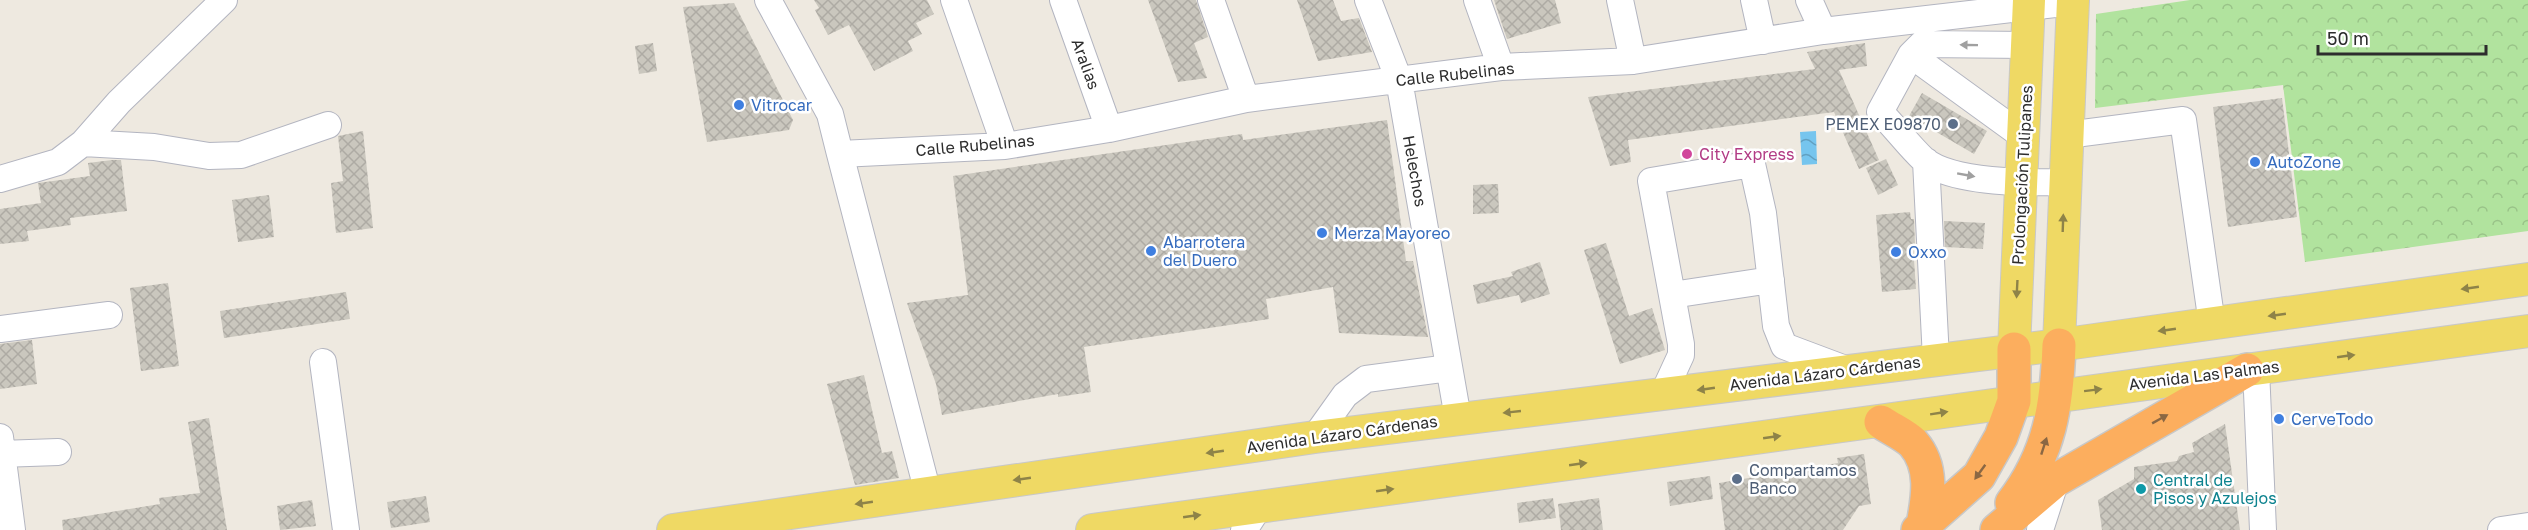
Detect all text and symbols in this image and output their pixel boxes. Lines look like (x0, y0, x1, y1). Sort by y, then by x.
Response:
scale bar (2318, 18, 2486, 56)
text: 50 m (2327, 27, 2369, 49)
street label: Aralias (1068, 36, 1104, 92)
one-way arrow (1960, 40, 1979, 50)
street label: Calle Rubelinas (1395, 58, 1515, 90)
street label: Prolongación Tulipanes (2007, 85, 2037, 265)
place label: Vitrocar (751, 95, 812, 115)
marker: Vitrocar (732, 98, 746, 112)
place label: PEMEX E09870 (1825, 114, 1941, 134)
marker: PEMEX E09870 (1946, 117, 1960, 131)
street label: Calle Rubelinas (915, 130, 1035, 160)
street label: Helechos (1399, 134, 1431, 208)
place label: City Express (1699, 144, 1795, 164)
marker: City Express (1680, 147, 1694, 161)
place label: AutoZone (2267, 152, 2341, 172)
marker: AutoZone (2248, 155, 2262, 169)
one-way arrow (1956, 171, 1975, 180)
one-way arrow (2058, 214, 2068, 233)
place label: Merza Mayoreo (1334, 223, 1450, 243)
marker: Merza Mayoreo (1315, 226, 1329, 240)
place label: Abarrotera del Duero (1163, 232, 1245, 270)
place label: Oxxo (1908, 242, 1947, 262)
marker: Abarrotera del Duero (1144, 244, 1158, 258)
marker: Oxxo (1889, 245, 1903, 259)
one-way arrow (2012, 280, 2021, 299)
one-way arrow (2460, 283, 2479, 292)
one-way arrow (2267, 310, 2286, 319)
one-way arrow (2157, 325, 2176, 335)
street label: Avenida Lázaro Cárdenas (1728, 351, 1922, 395)
one-way arrow (2337, 352, 2356, 361)
street label: Avenida Las Palmas (2128, 356, 2280, 394)
one-way arrow (1696, 384, 1715, 393)
one-way arrow (2084, 385, 2103, 395)
one-way arrow (1502, 407, 1521, 417)
one-way arrow (1929, 408, 1948, 417)
place label: CerveTodo (2291, 409, 2373, 429)
street label: Avenida Lázaro Cárdenas (1245, 411, 1439, 457)
marker: CerveTodo (2272, 412, 2286, 426)
one-way arrow (2152, 414, 2169, 424)
one-way arrow (1762, 433, 1781, 442)
one-way arrow (2040, 437, 2049, 455)
one-way arrow (1205, 447, 1224, 456)
one-way arrow (1569, 459, 1588, 468)
place label: Compartamos Banco (1749, 460, 1857, 498)
one-way arrow (1974, 464, 1986, 480)
place label: Central de Pisos y Azulejos (2153, 470, 2277, 508)
marker: Compartamos Banco (1730, 472, 1744, 486)
one-way arrow (1012, 475, 1031, 484)
marker: Central de Pisos y Azulejos (2134, 482, 2148, 496)
one-way arrow (1376, 485, 1395, 495)
one-way arrow (854, 499, 873, 508)
one-way arrow (1183, 512, 1202, 521)

